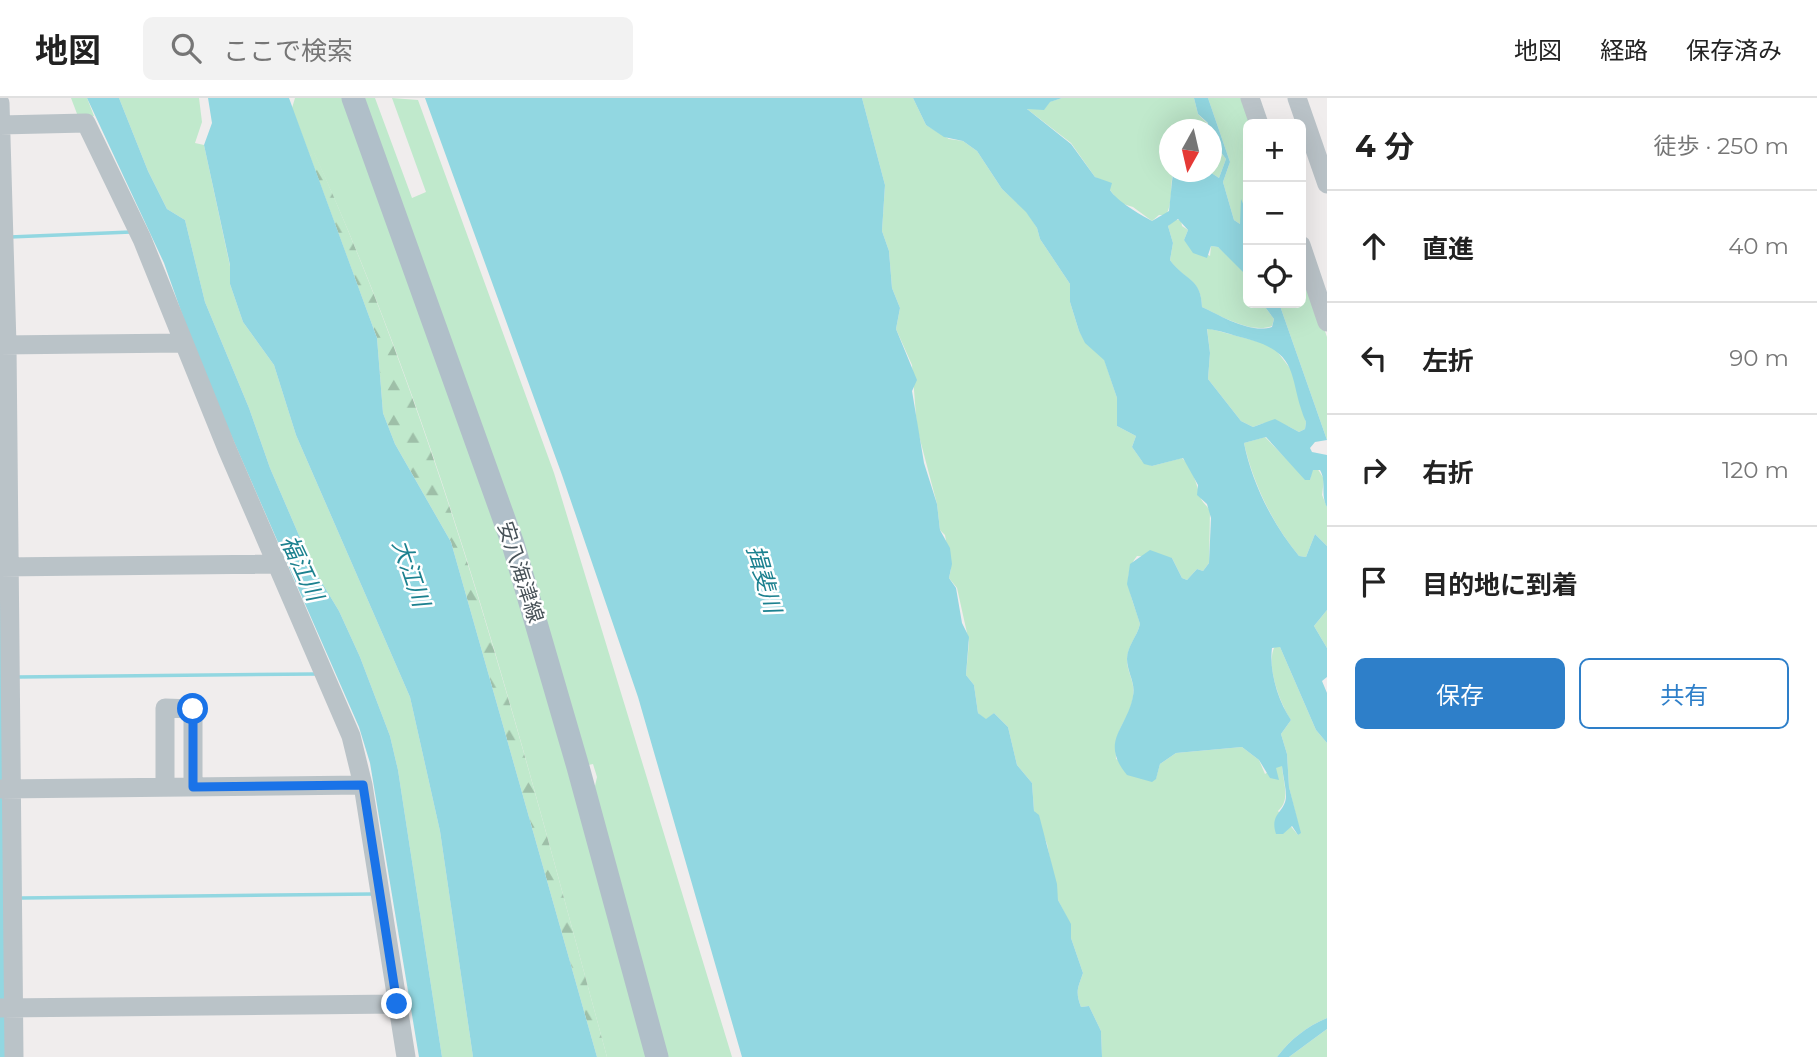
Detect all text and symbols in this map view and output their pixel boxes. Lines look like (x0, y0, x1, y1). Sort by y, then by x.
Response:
search box (143, 17, 633, 80)
icon: search (167, 29, 205, 67)
text: 地図 (35, 30, 101, 70)
text: ここで検索 (223, 35, 353, 67)
text: 地図 (1514, 36, 1562, 65)
text: 経路 (1600, 36, 1648, 65)
text: 保存済み (1686, 36, 1782, 65)
north arrow (1159, 119, 1222, 182)
map controls (1243, 119, 1306, 308)
button: + (1243, 119, 1306, 182)
text: 4 分 (1355, 128, 1414, 165)
text: 徒歩 · 250 m (1653, 132, 1789, 160)
button: − (1243, 182, 1306, 245)
icon: ahead (1355, 227, 1393, 265)
text: 40 m (1728, 232, 1789, 260)
text: 直進 (1422, 233, 1474, 265)
button: locate (1243, 245, 1306, 308)
icon: left (1355, 339, 1393, 377)
text: 90 m (1729, 344, 1789, 372)
text: 左折 (1422, 345, 1474, 377)
icon: right (1355, 451, 1393, 489)
text: 120 m (1722, 456, 1789, 484)
text: 右折 (1422, 457, 1474, 489)
street label: 安八海津線 (493, 518, 549, 626)
water label: 福江川 (275, 531, 331, 608)
water label: 大江川 (387, 536, 436, 613)
water label: 揖斐川 (741, 542, 788, 619)
icon: arrive (1355, 563, 1393, 601)
text: 目的地に到着 (1422, 569, 1578, 601)
button: 保存 (1355, 658, 1565, 729)
button: 共有 (1579, 658, 1789, 729)
route start (177, 693, 208, 724)
route end (381, 988, 412, 1019)

